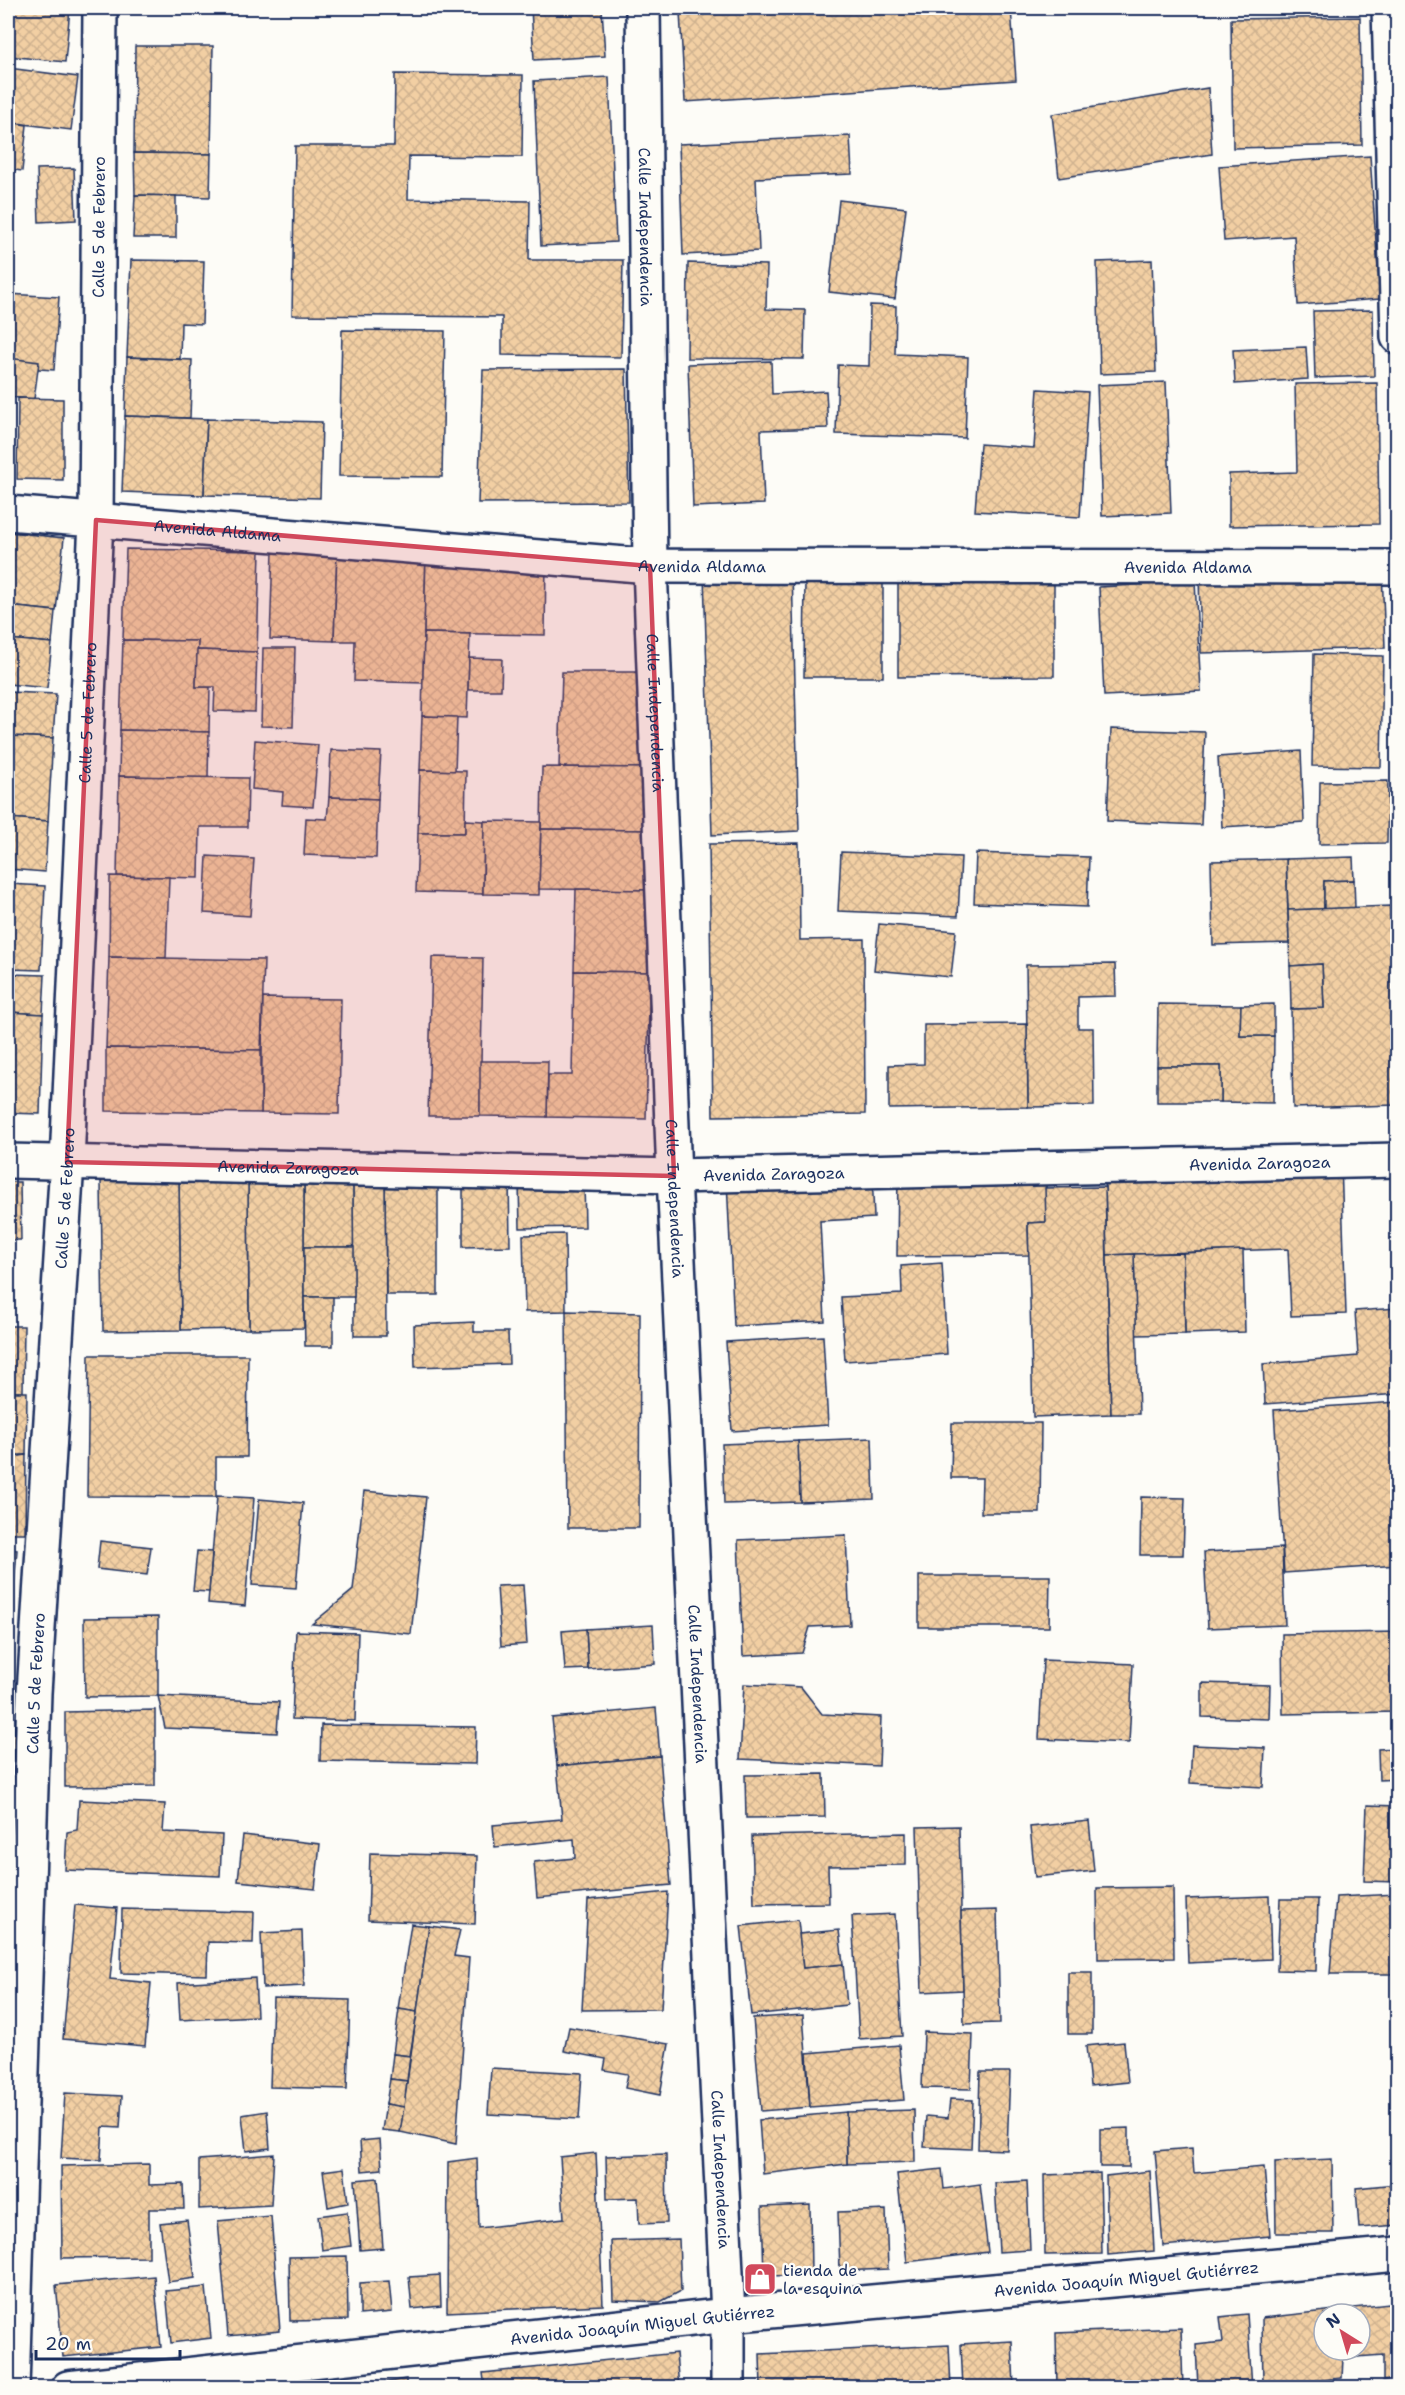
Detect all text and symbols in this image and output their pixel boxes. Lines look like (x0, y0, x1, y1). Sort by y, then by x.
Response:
street label: Calle Independencia (634, 147, 657, 307)
street label: Calle 5 de Febrero (88, 156, 110, 298)
street label: Avenida Aldama (153, 515, 282, 547)
street label: Avenida Aldama (637, 555, 766, 577)
street label: Avenida Aldama (1124, 557, 1252, 578)
street label: Calle Independencia (642, 633, 669, 793)
street label: Calle 5 de Febrero (74, 642, 101, 784)
street label: Calle Independencia (661, 1119, 689, 1278)
street label: Calle 5 de Febrero (50, 1127, 80, 1270)
street label: Avenida Zaragoza (1189, 1151, 1331, 1176)
street label: Avenida Zaragoza (217, 1156, 359, 1180)
street label: Avenida Zaragoza (703, 1162, 845, 1186)
street label: Calle Independencia (683, 1604, 712, 1764)
street label: Calle 5 de Febrero (22, 1612, 50, 1754)
street label: Calle Independencia (706, 2090, 735, 2249)
street label: Avenida Joaquín Miguel Gutiérrez (993, 2257, 1260, 2302)
place label: tienda de la esquina (783, 2260, 862, 2299)
shop icon: tienda de la esquina (742, 2261, 778, 2297)
street label: Avenida Joaquín Miguel Gutiérrez (509, 2301, 776, 2350)
north arrow (1312, 2302, 1372, 2362)
text: N (1322, 2308, 1345, 2333)
scale bar (36, 2323, 180, 2361)
text: 20 m (45, 2332, 91, 2356)

